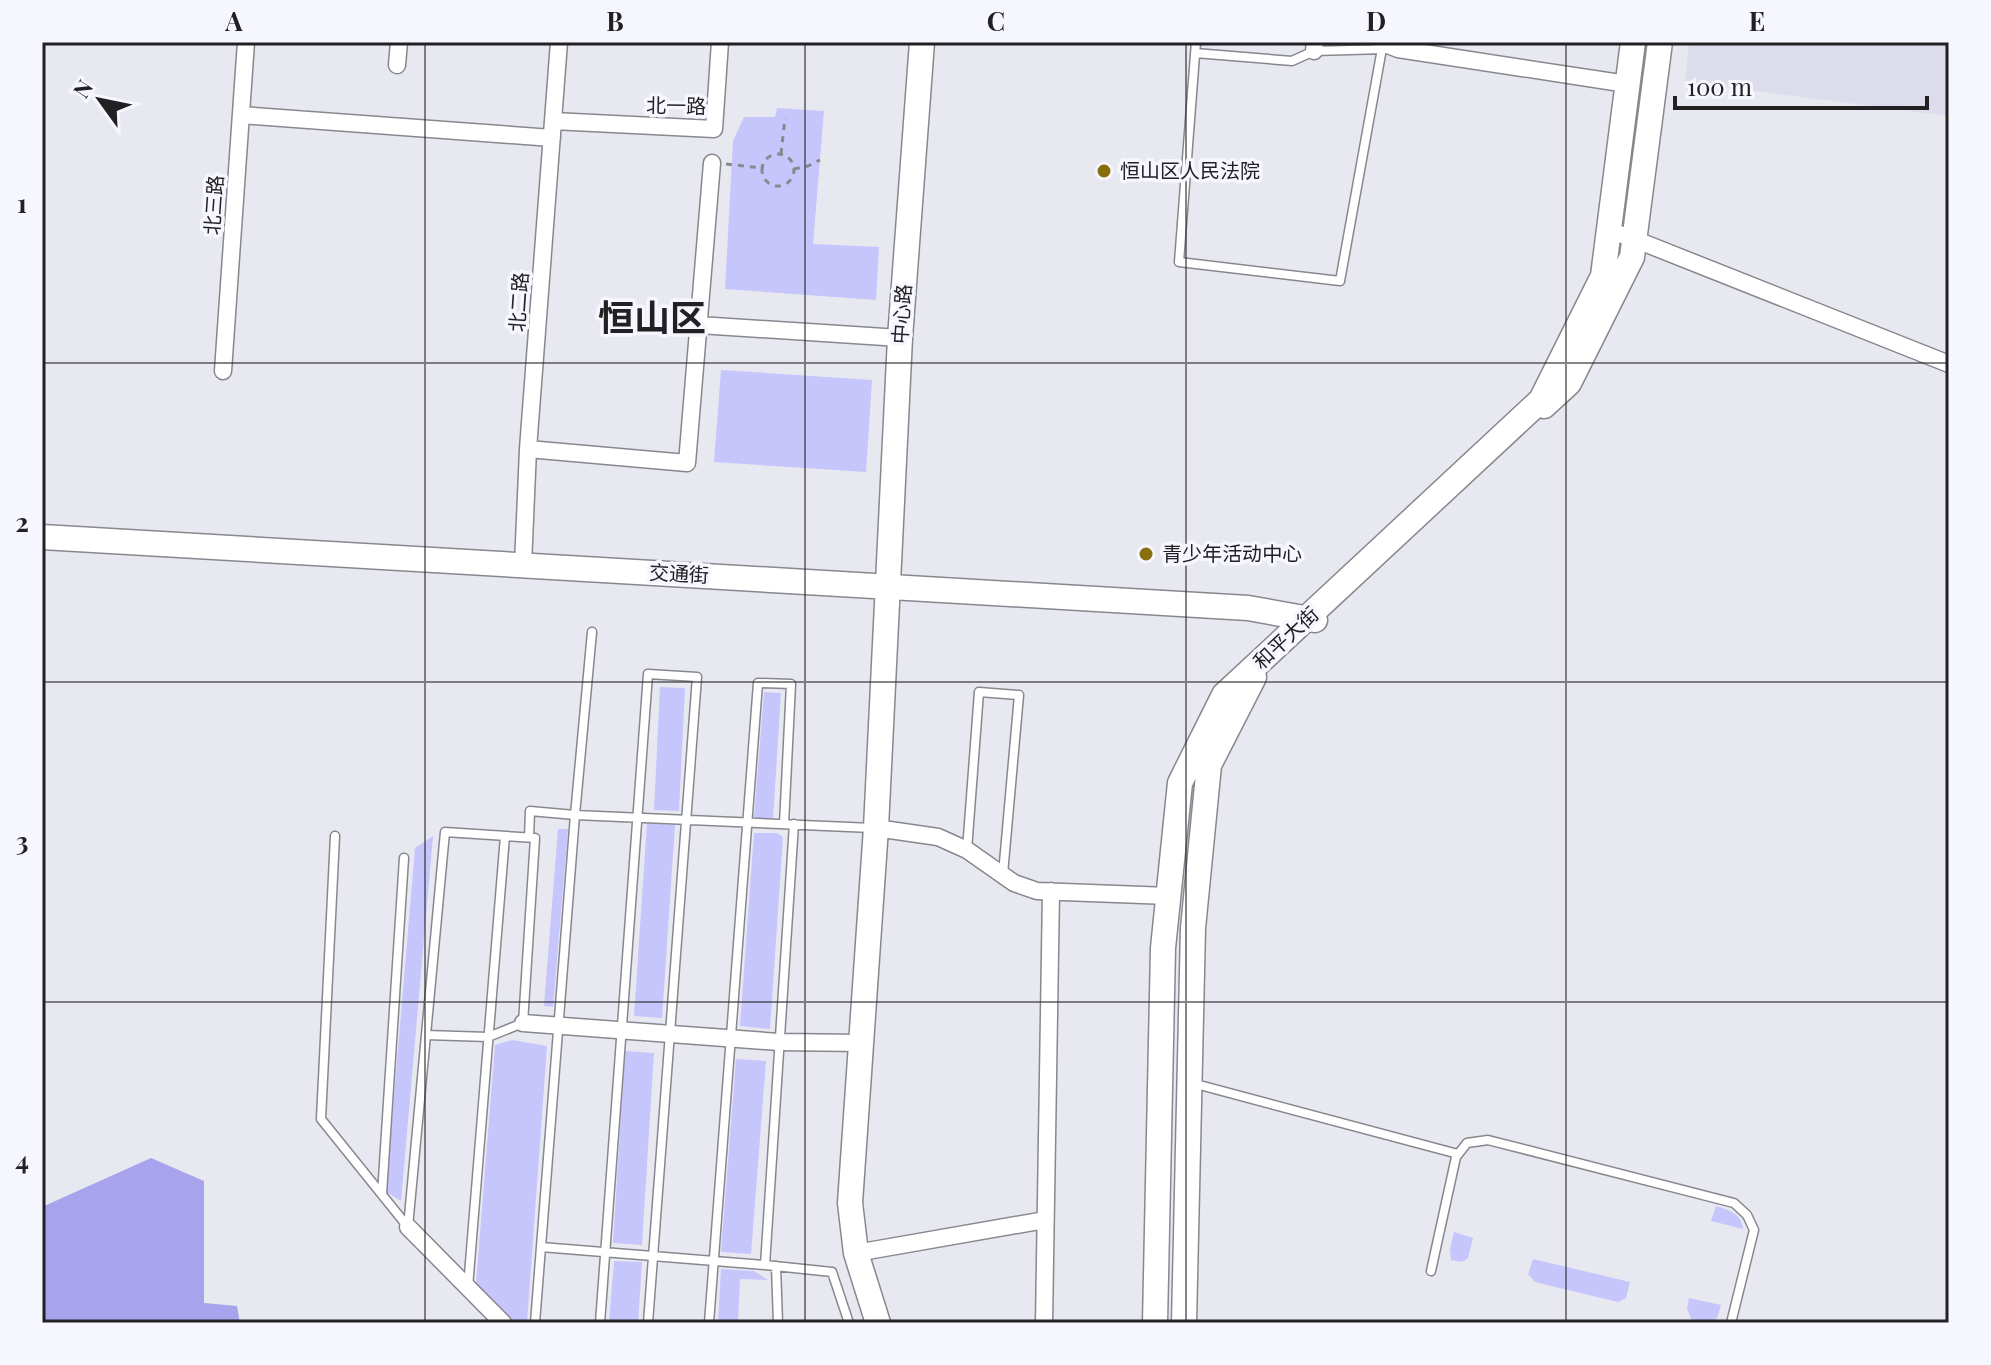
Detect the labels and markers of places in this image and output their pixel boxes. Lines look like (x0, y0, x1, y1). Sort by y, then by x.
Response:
place label: 恒山区人民法院 (1120, 156, 1260, 183)
marker: 恒山区人民法院 (1095, 162, 1113, 180)
place label: 青少年活动中心 (1162, 539, 1302, 566)
marker: 青少年活动中心 (1137, 545, 1155, 563)

